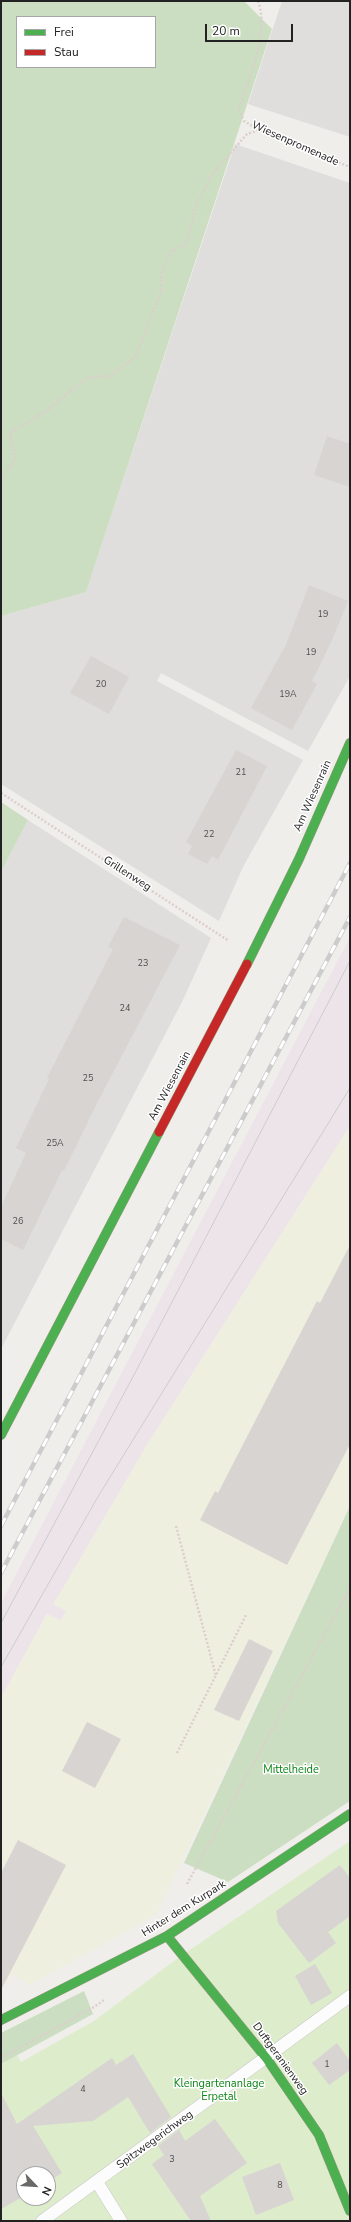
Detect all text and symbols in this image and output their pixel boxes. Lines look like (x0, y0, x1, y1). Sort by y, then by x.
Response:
legend (16, 16, 156, 68)
scale bar (207, 16, 295, 42)
text: 20 m (212, 23, 240, 39)
text: Frei (54, 24, 74, 40)
text: Stau (54, 44, 79, 60)
street label: Wiesenpromenade (249, 119, 341, 169)
house number: 19 (318, 610, 328, 620)
house number: 19 (306, 648, 316, 658)
house number: 20 (96, 680, 106, 690)
house number: 19A (279, 690, 297, 700)
street label: Am Wiesenrain (291, 758, 335, 834)
house number: 21 (236, 768, 246, 778)
house number: 22 (204, 830, 214, 840)
street label: Grillenweg (101, 854, 153, 894)
house number: 23 (138, 959, 148, 969)
house number: 24 (120, 1004, 130, 1014)
street label: Am Wiesenrain (146, 1049, 194, 1123)
house number: 25 (83, 1074, 93, 1084)
house number: 25A (46, 1139, 64, 1149)
house number: 26 (13, 1217, 23, 1227)
park label: Mittelheide (263, 1763, 319, 1777)
street label: Hinter dem Kurpark (140, 1878, 228, 1940)
street label: Duftgeranienweg (249, 2020, 311, 2098)
house number: 1 (324, 2060, 330, 2070)
park label: Kleingartenanlage Erpetal (174, 2077, 264, 2103)
house number: 4 (80, 2085, 86, 2095)
street label: Spitzwegerichweg (114, 2108, 196, 2172)
house number: 3 (169, 2155, 175, 2165)
north arrow (16, 2166, 56, 2206)
house number: 8 (277, 2181, 283, 2191)
text: N (38, 2184, 55, 2198)

